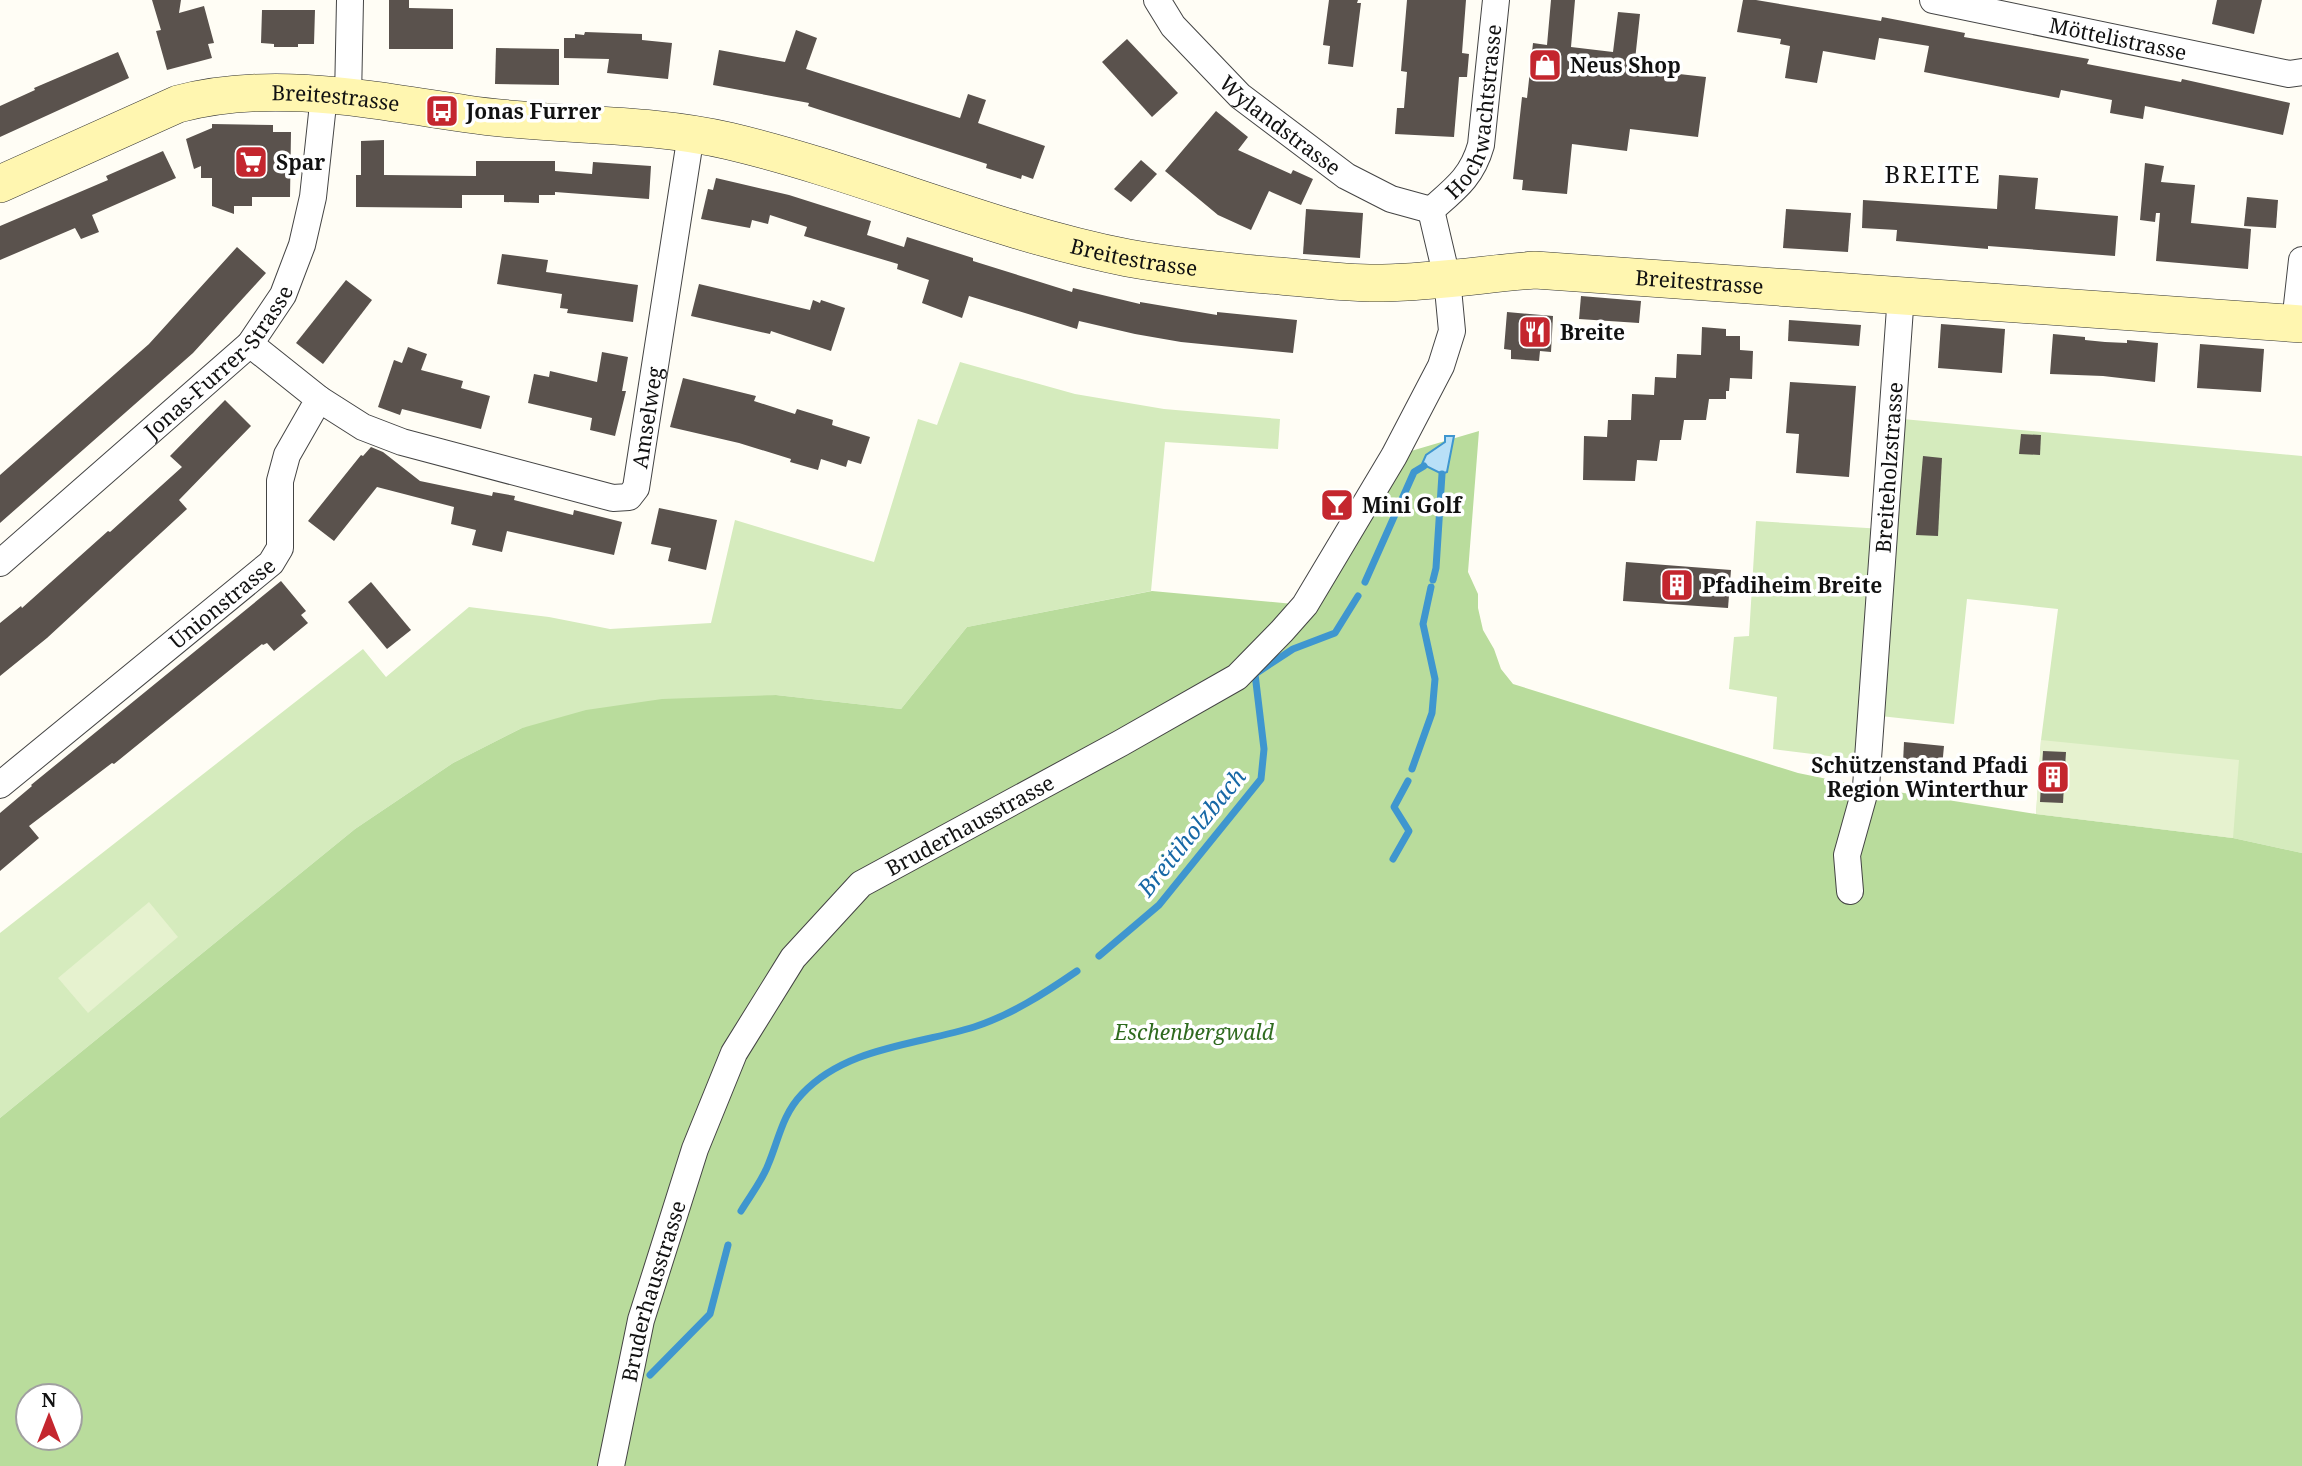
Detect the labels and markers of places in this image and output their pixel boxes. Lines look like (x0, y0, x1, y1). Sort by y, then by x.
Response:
shop icon: Neus Shop (1526, 46, 1564, 84)
place label: Neus Shop (1570, 51, 1681, 79)
bus stop icon: Jonas Furrer (423, 92, 461, 130)
place label: Jonas Furrer (465, 97, 601, 125)
supermarket icon: Spar (232, 143, 270, 181)
place label: Spar (276, 148, 325, 176)
restaurant icon: Breite (1516, 313, 1554, 351)
place label: Breite (1560, 318, 1625, 346)
bar icon: Mini Golf (1318, 486, 1356, 524)
place label: Mini Golf (1362, 491, 1464, 519)
building icon: Pfadiheim Breite (1658, 566, 1696, 604)
place label: Pfadiheim Breite (1702, 571, 1882, 599)
place label: Schützenstand Pfadi Region Winterthur (1811, 751, 2029, 803)
building icon: Schützenstand Pfadi Region Winterthur (2034, 758, 2072, 796)

